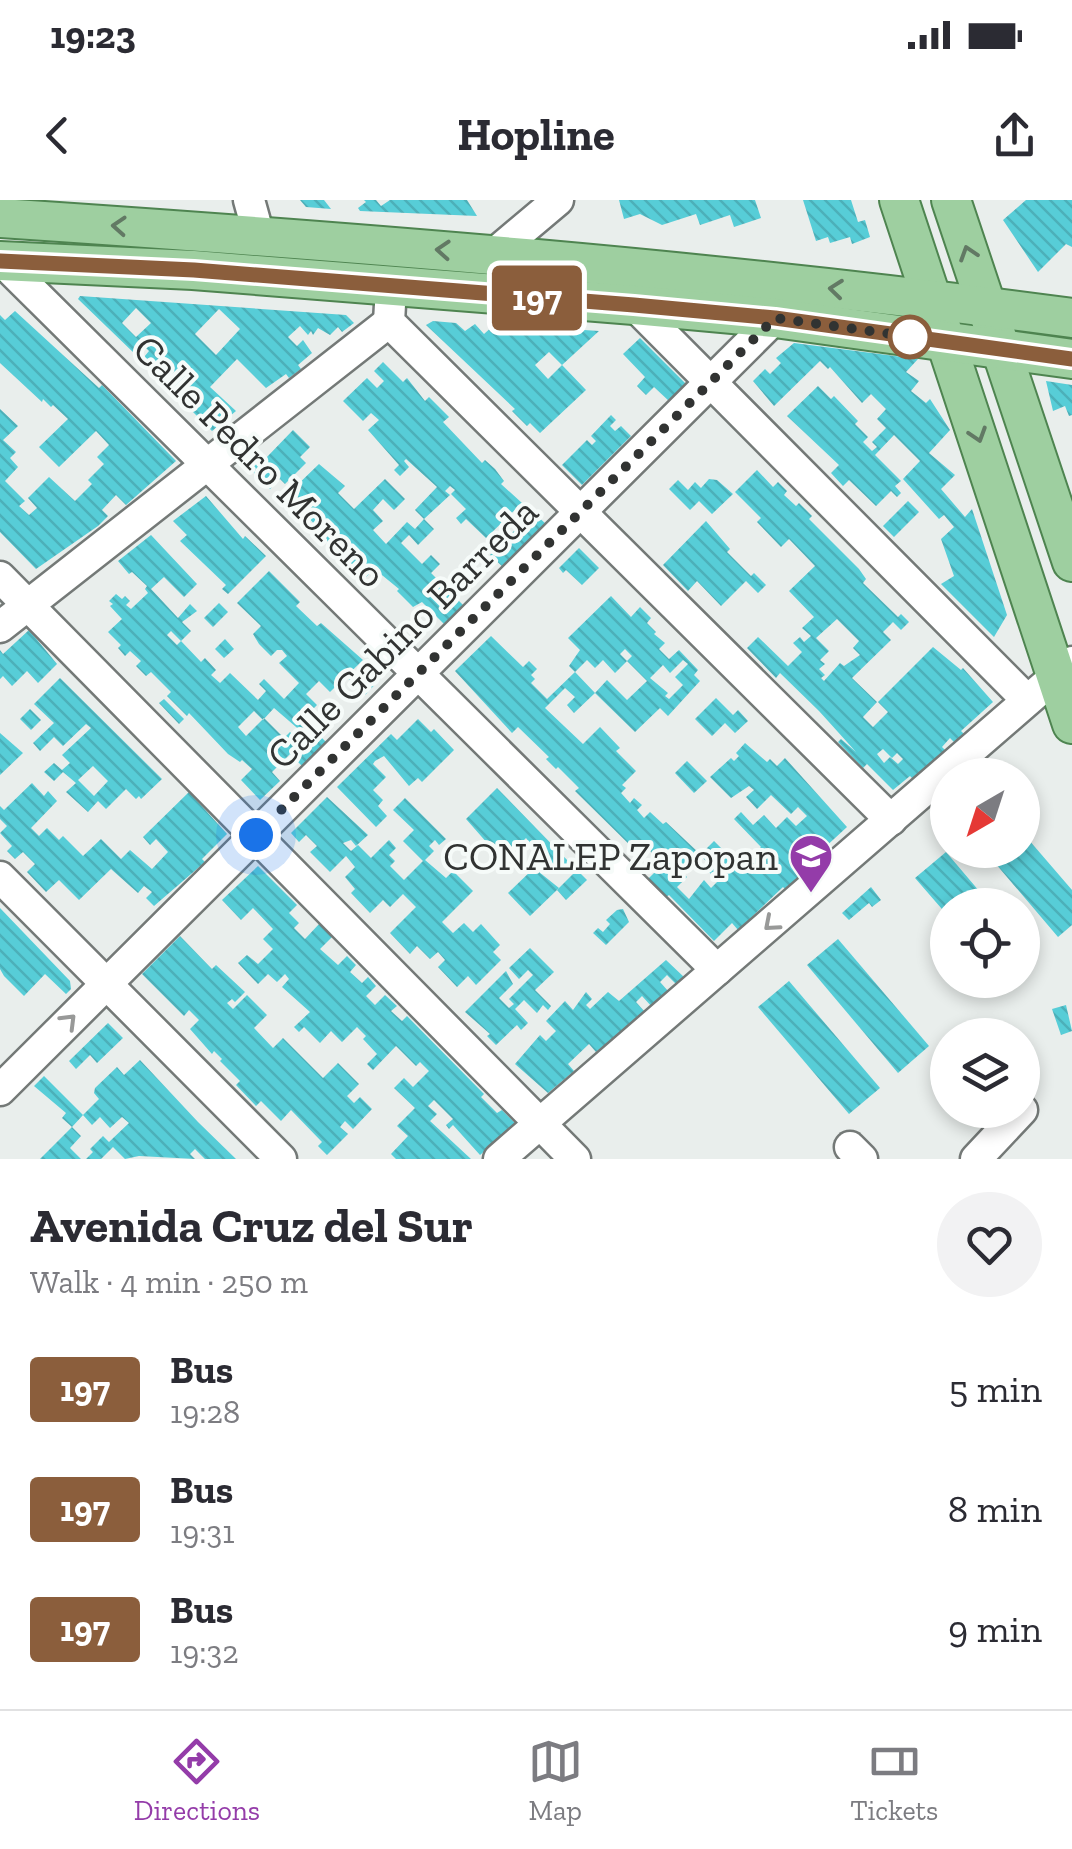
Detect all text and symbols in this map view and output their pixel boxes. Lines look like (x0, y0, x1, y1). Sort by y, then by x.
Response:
text: 19:23 (50, 12, 136, 58)
icon: back (30, 108, 85, 163)
text: Hopline (457, 108, 615, 162)
icon: share (987, 108, 1042, 163)
one-way arrow (110, 216, 126, 237)
one-way arrow (434, 239, 450, 261)
one-way arrow (960, 245, 980, 262)
line badge: 197 (480, 266, 594, 330)
text: 197 (512, 277, 562, 319)
one-way arrow (827, 279, 843, 300)
unlabelled marker (889, 316, 931, 358)
street label: Calle Pedro Moreno (124, 325, 396, 597)
one-way arrow (966, 425, 986, 442)
street label: Calle Gabino Barreda (257, 488, 547, 778)
north arrow (930, 758, 1040, 868)
map controls (930, 758, 1040, 1128)
your location (231, 810, 281, 860)
place label: CONALEP Zapopan (443, 832, 778, 880)
school or university icon: CONALEP Zapopan (788, 833, 834, 894)
button: locate (930, 888, 1040, 998)
one-way arrow (764, 912, 783, 930)
one-way arrow (57, 1015, 75, 1033)
button: layers (930, 1018, 1040, 1128)
button: heart (937, 1192, 1042, 1297)
text: Avenida Cruz del Sur (30, 1197, 473, 1254)
text: Walk · 4 min · 250 m (30, 1263, 308, 1301)
text: Bus (170, 1347, 233, 1393)
text: 5 min (949, 1366, 1042, 1412)
text: 197 (60, 1368, 110, 1410)
text: 19:28 (170, 1393, 240, 1431)
text: Bus (170, 1467, 233, 1513)
text: 8 min (948, 1486, 1042, 1532)
text: 197 (60, 1488, 110, 1530)
text: 19:31 (170, 1513, 234, 1551)
text: Bus (170, 1587, 233, 1633)
text: 9 min (948, 1606, 1042, 1652)
text: 197 (60, 1608, 110, 1650)
text: 19:32 (170, 1633, 239, 1671)
tab: Directions (134, 1734, 260, 1827)
tab: Map (528, 1734, 583, 1827)
tab: Tickets (850, 1734, 938, 1827)

